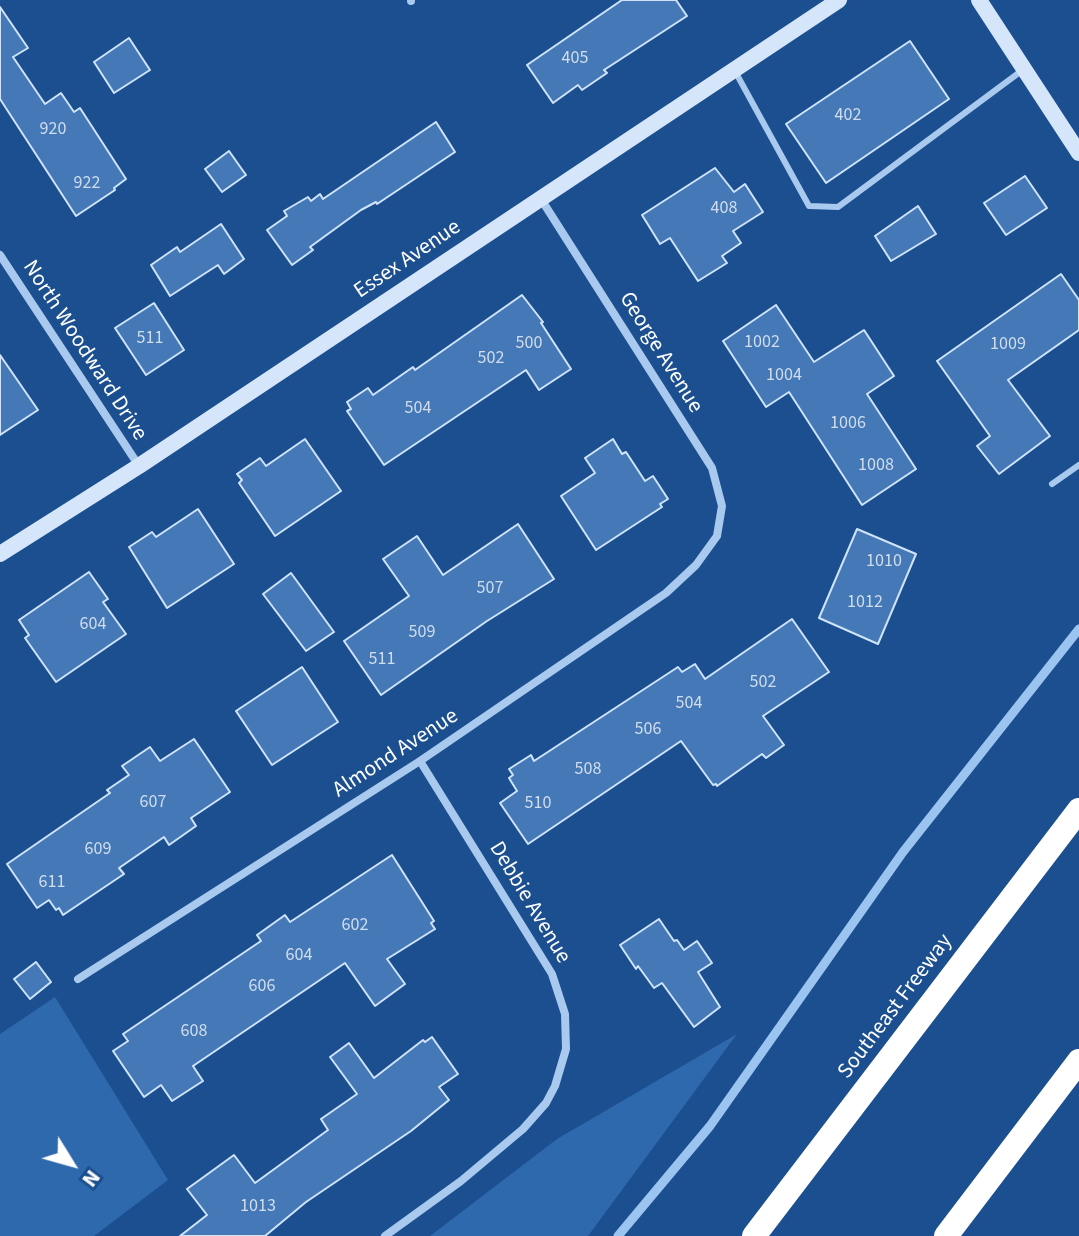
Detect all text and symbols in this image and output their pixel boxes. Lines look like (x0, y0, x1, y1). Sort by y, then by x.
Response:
house number: 405 (562, 48, 588, 70)
house number: 402 (835, 105, 861, 127)
house number: 920 (40, 119, 66, 141)
house number: 922 (74, 173, 100, 195)
house number: 408 (711, 198, 737, 220)
street label: Essex Avenue (350, 215, 466, 305)
street label: North Woodward Drive (16, 256, 152, 446)
street label: George Avenue (612, 288, 708, 418)
house number: 511 (137, 328, 163, 350)
house number: 1002 (744, 332, 780, 354)
house number: 500 (516, 333, 542, 355)
house number: 1009 (990, 334, 1026, 356)
house number: 502 (478, 348, 504, 370)
house number: 1004 (766, 365, 802, 387)
house number: 504 (405, 398, 431, 420)
house number: 1006 (830, 413, 866, 435)
house number: 1008 (858, 455, 894, 477)
house number: 1010 (866, 551, 902, 573)
house number: 507 (477, 578, 503, 600)
house number: 1012 (847, 592, 883, 614)
house number: 604 (80, 614, 106, 636)
house number: 509 (409, 622, 435, 644)
house number: 511 (369, 649, 395, 671)
house number: 502 (750, 672, 776, 694)
house number: 504 (676, 693, 702, 715)
street label: Almond Avenue (328, 704, 464, 804)
house number: 506 (635, 719, 661, 741)
house number: 508 (575, 759, 601, 781)
house number: 607 (140, 792, 166, 814)
house number: 510 (525, 793, 551, 815)
street label: Debbie Avenue (482, 837, 576, 969)
house number: 609 (85, 839, 111, 861)
house number: 611 (39, 872, 65, 894)
house number: 602 (342, 915, 368, 937)
street label: Southeast Freeway (833, 930, 959, 1084)
house number: 604 (286, 945, 312, 967)
house number: 606 (249, 976, 275, 998)
house number: 608 (181, 1021, 207, 1043)
north arrow (32, 1124, 112, 1204)
text: N (74, 1163, 108, 1194)
house number: 1013 (240, 1196, 276, 1218)

